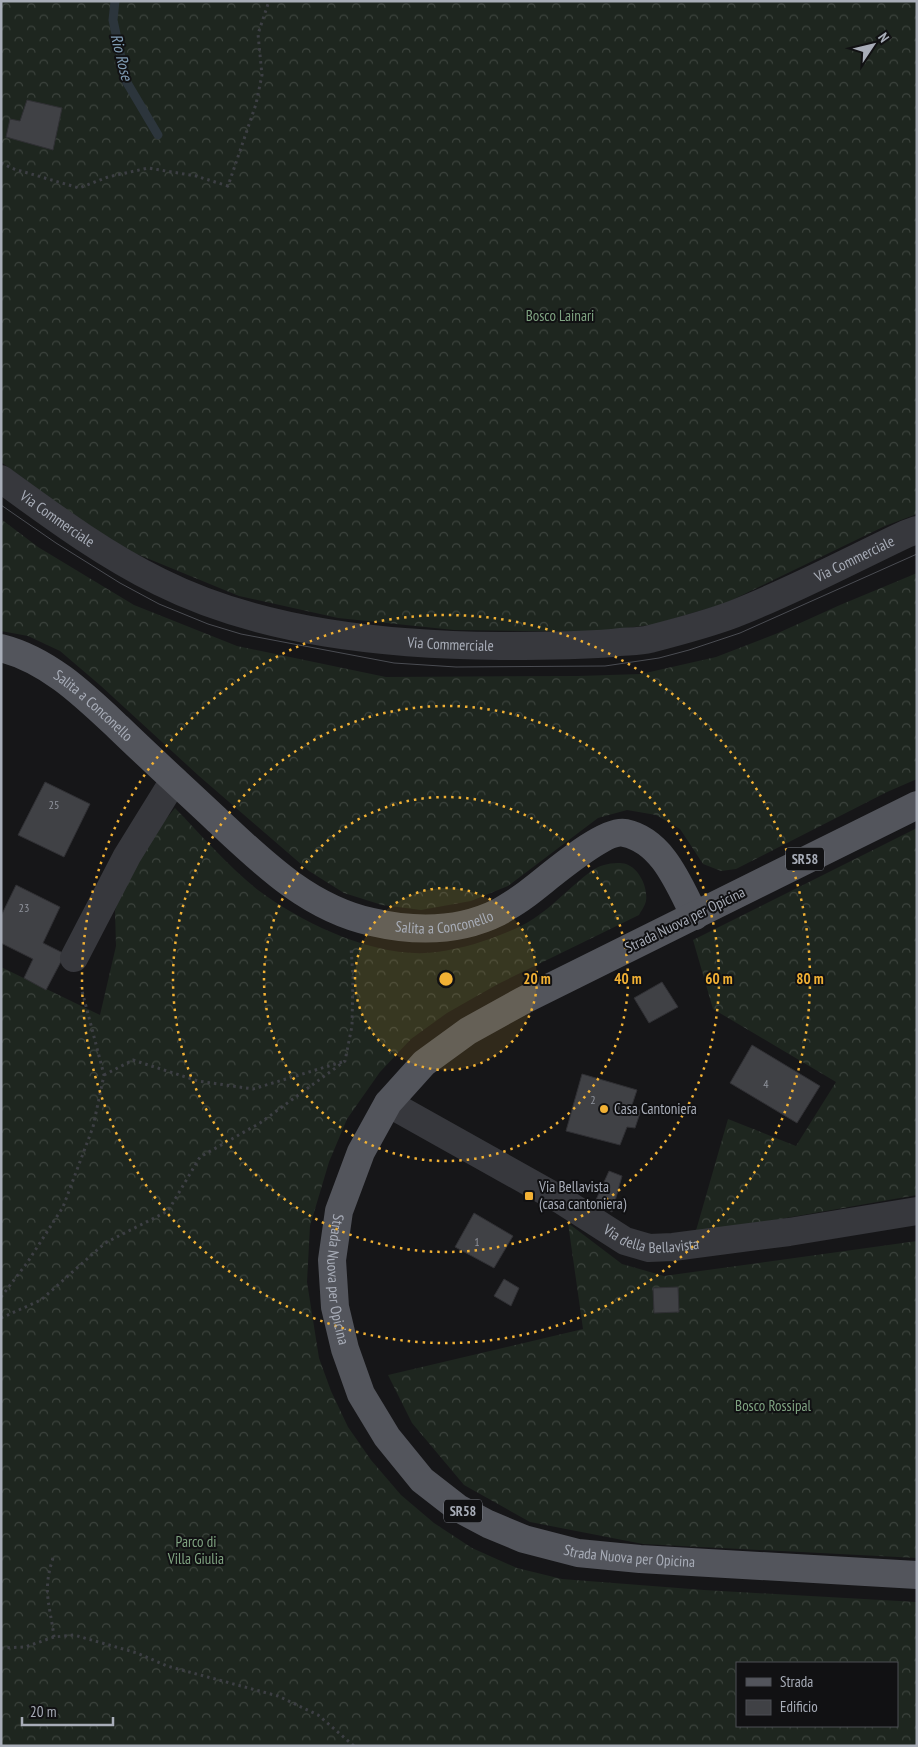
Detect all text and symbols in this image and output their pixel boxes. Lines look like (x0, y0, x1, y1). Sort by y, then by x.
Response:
north arrow (848, 20, 898, 70)
text: N (874, 29, 893, 46)
water label: Rio Rose (107, 32, 138, 84)
park label: Bosco Lainari (526, 306, 594, 325)
street label: Via Commerciale (16, 485, 98, 551)
street label: Via Commerciale (810, 531, 897, 587)
street label: Via Commerciale (406, 632, 494, 655)
street label: Salita a Conconello (50, 665, 137, 745)
house number: 25 (49, 797, 59, 812)
road number: SR58 (786, 848, 824, 871)
street label: Strada Nuova per Opicina (622, 882, 748, 957)
house number: 23 (19, 900, 29, 915)
street label: Salita a Conconello (394, 906, 496, 938)
text: 20 m (523, 969, 551, 988)
text: 40 m (614, 969, 642, 988)
text: 60 m (705, 969, 733, 988)
text: 80 m (796, 969, 824, 988)
centre of rings (437, 970, 455, 988)
house number: 4 (763, 1076, 769, 1091)
house number: 2 (590, 1092, 596, 1107)
place label: Casa Cantoniera (614, 1099, 697, 1118)
marker: Casa Cantoniera (598, 1103, 610, 1115)
place label: Via Bellavista (casa cantoniera) (538, 1177, 627, 1213)
marker: Via Bellavista (casa cantoniera) (523, 1190, 535, 1202)
street label: Strada Nuova per Opicina (323, 1213, 354, 1346)
street label: Via della Bellavista (599, 1219, 700, 1257)
house number: 1 (474, 1234, 480, 1249)
park label: Bosco Rossipal (735, 1396, 811, 1415)
road number: SR58 (444, 1500, 482, 1522)
park label: Parco di Villa Giulia (167, 1532, 224, 1568)
street label: Strada Nuova per Opicina (562, 1540, 696, 1571)
legend (736, 1662, 898, 1727)
text: Strada (780, 1672, 813, 1691)
scale bar (22, 1694, 114, 1726)
text: Edificio (780, 1697, 818, 1716)
text: 20 m (30, 1702, 56, 1721)

